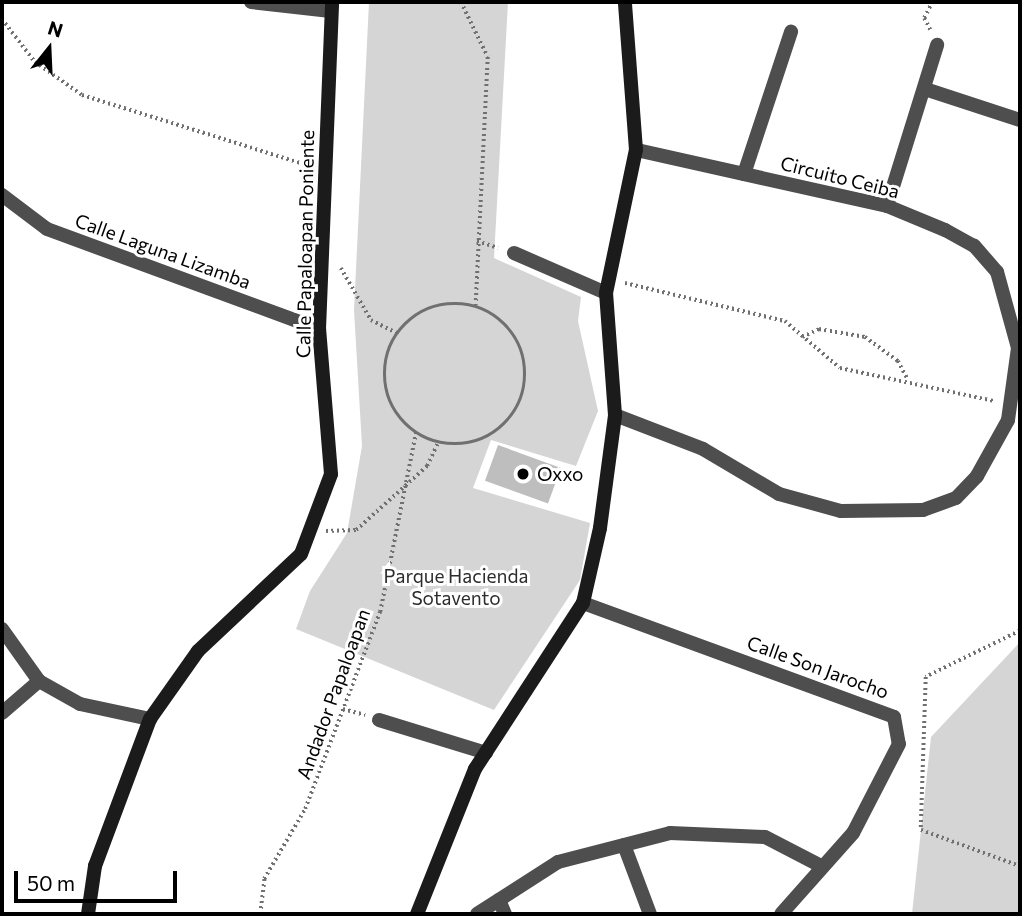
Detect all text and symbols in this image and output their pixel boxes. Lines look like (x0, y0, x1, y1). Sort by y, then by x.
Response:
north arrow (14, 14, 84, 84)
text: N (45, 15, 66, 42)
street label: Calle Papaloapan Poniente (292, 130, 318, 358)
street label: Circuito Ceiba (778, 151, 902, 203)
street label: Calle Laguna Lizamba (72, 209, 254, 293)
place label: Oxxo (537, 463, 583, 485)
marker: Oxxo (515, 466, 531, 482)
park label: Parque Hacienda Sotavento (384, 565, 528, 609)
street label: Andador Papaloapan (292, 606, 374, 782)
street label: Calle Son Jarocho (744, 631, 892, 703)
scale bar (18, 856, 180, 900)
text: 50 m (27, 870, 75, 895)

